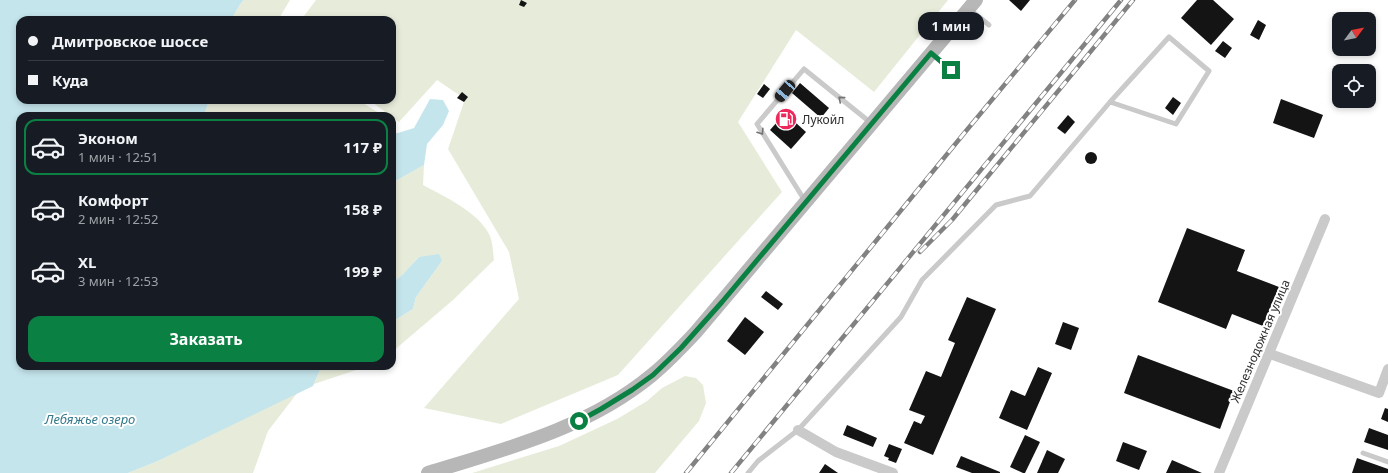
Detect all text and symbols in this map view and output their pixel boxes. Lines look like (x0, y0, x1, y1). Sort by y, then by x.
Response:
callout: 1 мин (918, 12, 984, 40)
north arrow (1332, 12, 1376, 56)
map controls (1332, 12, 1376, 108)
text: 1 мин (932, 17, 971, 35)
text: Дмитровское шоссе (52, 31, 208, 51)
route end (942, 61, 960, 79)
button: locate (1332, 64, 1376, 108)
text: Куда (52, 70, 89, 90)
car (773, 78, 797, 104)
one-way arrow (838, 97, 846, 104)
fuel station icon: Лукойл (773, 106, 799, 132)
place label: Лукойл (802, 111, 844, 128)
text: Эконом (78, 128, 138, 148)
one-way arrow (757, 128, 764, 135)
icon: car (30, 129, 66, 165)
text: 117 ₽ (343, 137, 382, 157)
text: 1 мин · 12:51 (78, 148, 158, 166)
text: Комфорт (78, 190, 148, 210)
icon: car (30, 191, 66, 227)
text: 158 ₽ (343, 199, 382, 219)
text: 2 мин · 12:52 (78, 210, 158, 228)
text: XL (78, 252, 96, 272)
icon: car (30, 253, 66, 289)
text: 199 ₽ (343, 261, 382, 281)
text: 3 мин · 12:53 (78, 272, 158, 290)
street label: Железнодожная улица (1226, 277, 1294, 405)
button: Заказать (28, 316, 384, 362)
water label: Лебяжье озеро (44, 410, 135, 428)
route start (570, 412, 588, 430)

